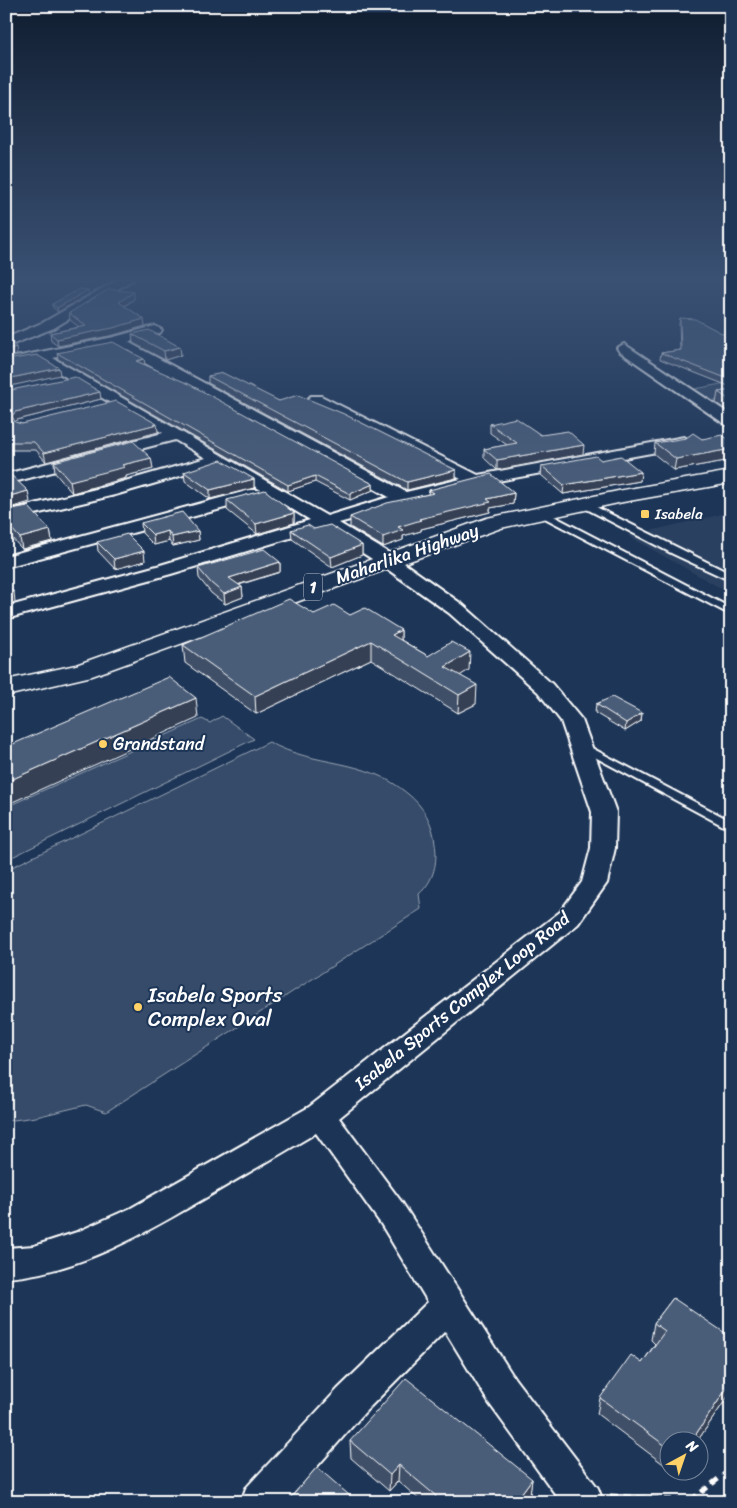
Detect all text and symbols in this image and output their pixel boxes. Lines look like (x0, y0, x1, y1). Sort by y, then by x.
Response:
place label: Isabela (654, 501, 703, 527)
marker: Isabela (639, 508, 651, 520)
street label: Maharlika Highway (331, 514, 484, 594)
road number: 1 (304, 574, 322, 600)
place label: Grandstand (113, 728, 206, 760)
marker: Grandstand (97, 738, 109, 750)
street label: Isabela Sports Complex Loop Road (346, 903, 578, 1099)
place label: Isabela Sports Complex Oval (147, 976, 283, 1038)
marker: Isabela Sports Complex Oval (132, 1001, 144, 1013)
north arrow (660, 1430, 710, 1480)
text: N (680, 1433, 704, 1459)

